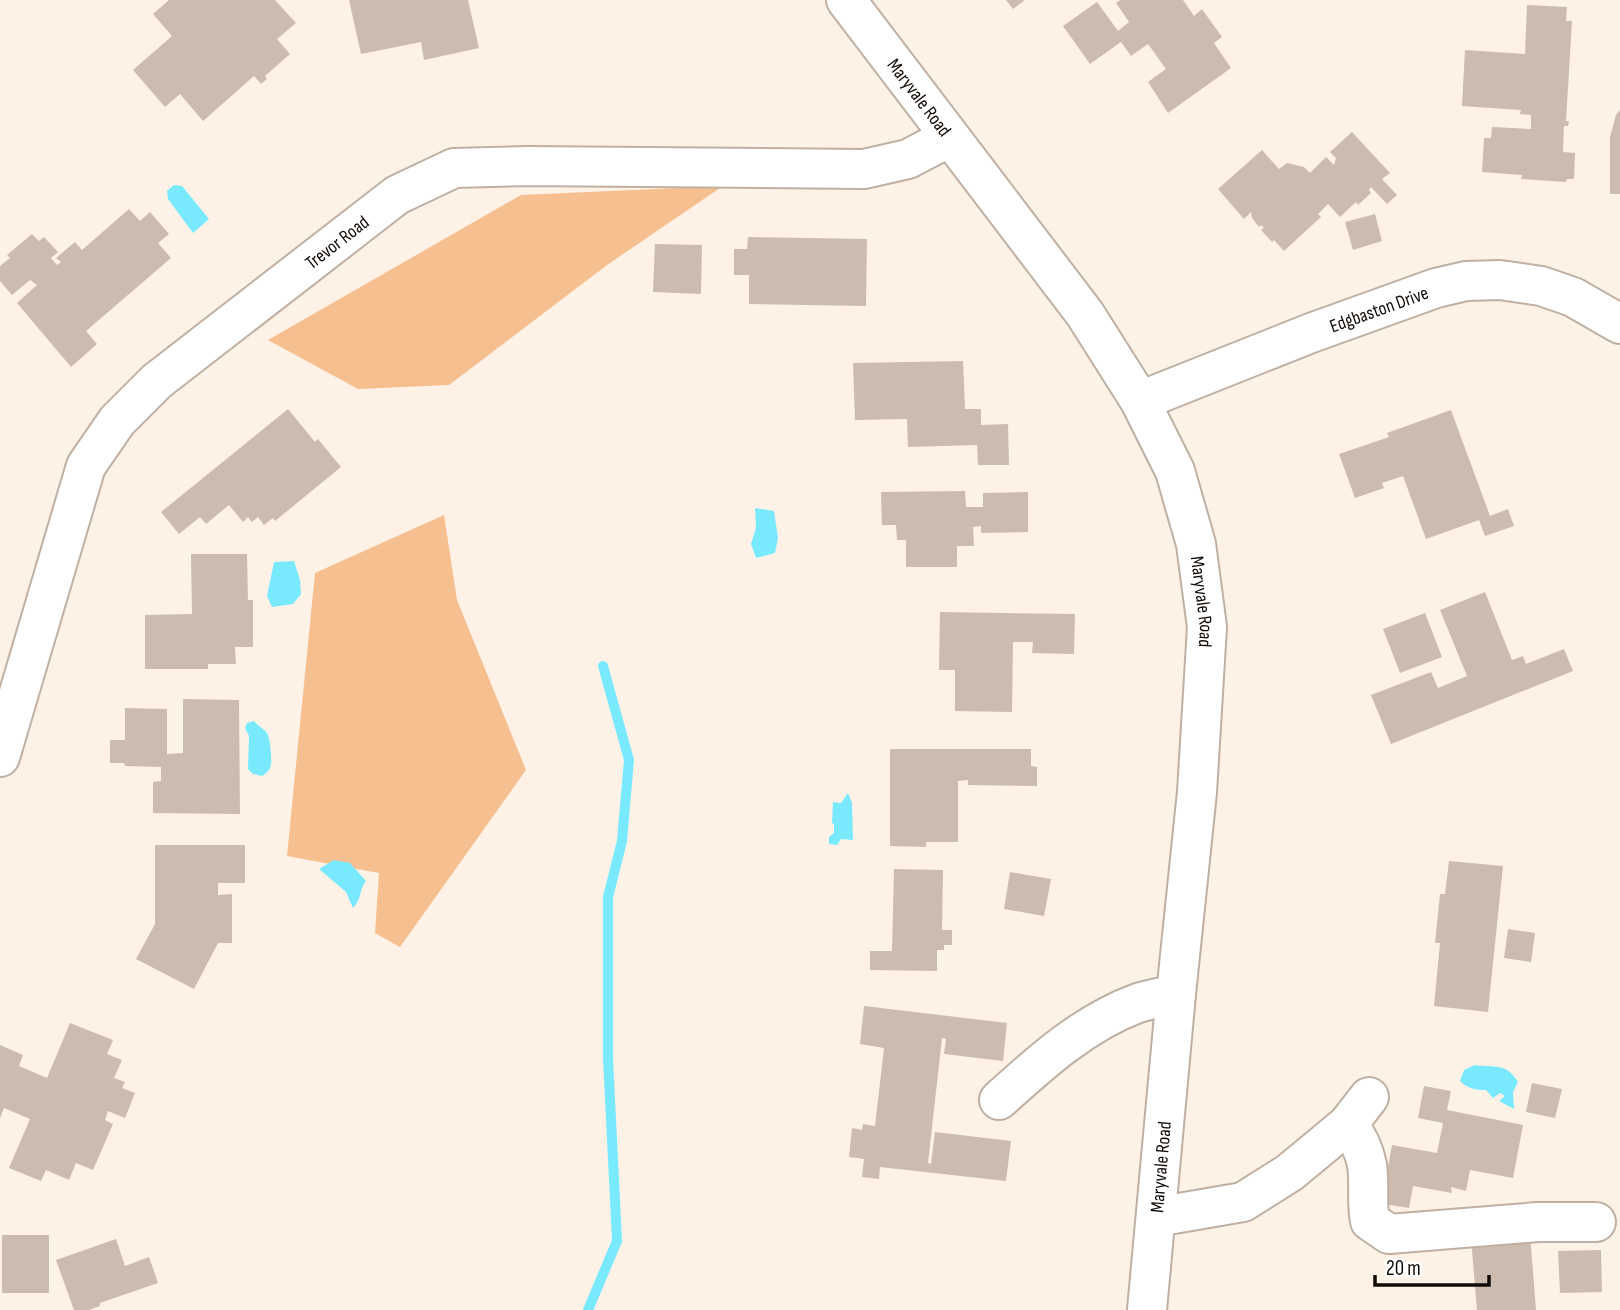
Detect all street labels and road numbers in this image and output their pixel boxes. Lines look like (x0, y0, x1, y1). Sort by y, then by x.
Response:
street label: Maryvale Road (882, 54, 956, 142)
street label: Trevor Road (301, 211, 374, 275)
street label: Edgbaston Drive (1327, 282, 1432, 338)
street label: Maryvale Road (1185, 555, 1217, 648)
street label: Maryvale Road (1146, 1120, 1177, 1214)

